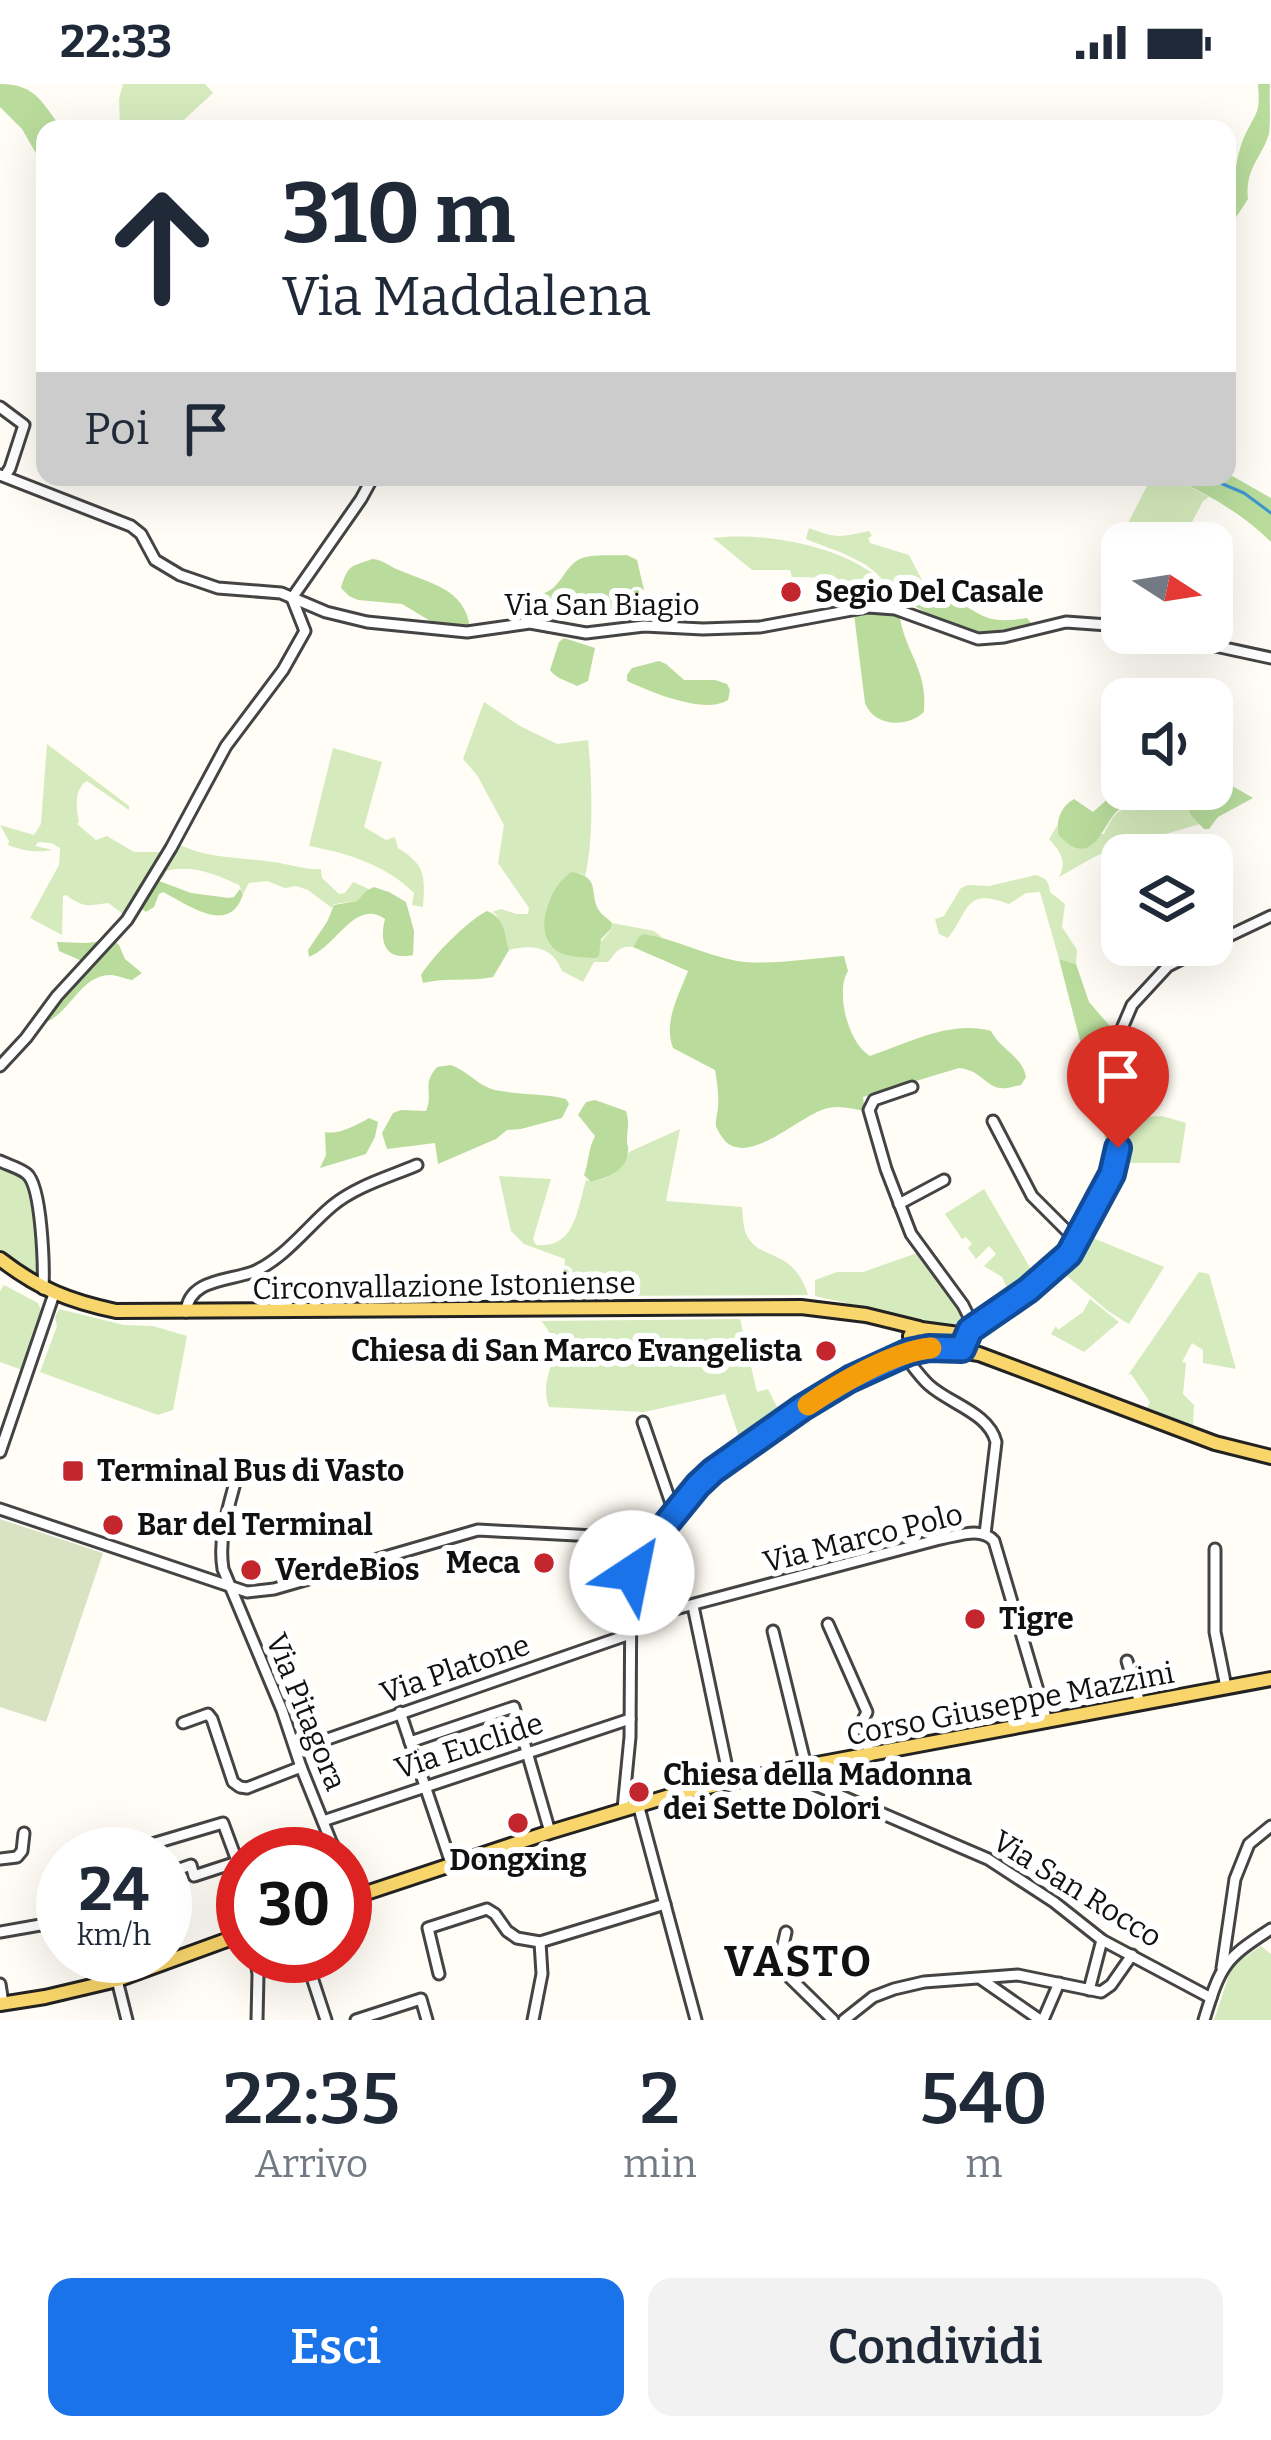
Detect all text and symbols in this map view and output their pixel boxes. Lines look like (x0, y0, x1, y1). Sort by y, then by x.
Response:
text: 22:33 (60, 15, 172, 69)
text: 310 m (282, 163, 515, 264)
icon: ahead (84, 168, 240, 324)
text: Via Maddalena (282, 265, 651, 329)
icon: arrive (173, 396, 239, 462)
text: Poi (84, 402, 149, 456)
north arrow (1101, 522, 1233, 654)
map controls (1101, 522, 1233, 966)
place label: Segio Del Casale (815, 574, 1044, 610)
marker: Segio Del Casale (778, 579, 804, 605)
street label: Via San Biagio (504, 587, 700, 623)
button: sound (1101, 678, 1233, 810)
button: layers (1101, 834, 1233, 966)
pin (1067, 1025, 1169, 1148)
icon: arrive (1085, 1043, 1151, 1109)
street label: Circonvallazione Istoniense (252, 1265, 636, 1307)
place label: Chiesa di San Marco Evangelista (351, 1333, 802, 1369)
marker: Chiesa di San Marco Evangelista (813, 1338, 839, 1364)
place label: Terminal Bus di Vasto (97, 1453, 404, 1489)
marker: Terminal Bus di Vasto (60, 1458, 86, 1484)
street label: Via Marco Polo (760, 1496, 966, 1580)
place label: Bar del Terminal (137, 1507, 373, 1543)
position arrow (569, 1510, 695, 1636)
marker: Bar del Terminal (100, 1512, 126, 1538)
place label: Meca (446, 1545, 520, 1581)
marker: Meca (531, 1550, 557, 1576)
place label: VerdeBios (275, 1552, 420, 1588)
marker: VerdeBios (238, 1557, 264, 1583)
place label: Tigre (999, 1601, 1074, 1637)
marker: Tigre (962, 1606, 988, 1632)
street label: Via Platone (376, 1627, 534, 1711)
street label: Via Pitagora (258, 1628, 354, 1796)
street label: Corso Giuseppe Mazzini (843, 1655, 1177, 1753)
street label: Via Euclide (390, 1705, 548, 1787)
place label: Chiesa della Madonna dei Sette Dolori (663, 1757, 972, 1827)
marker: Chiesa della Madonna dei Sette Dolori (626, 1779, 652, 1805)
marker: Dongxing (505, 1810, 531, 1836)
street label: Via San Rocco (986, 1823, 1168, 1955)
speed limit sign: 30 (216, 1827, 372, 1983)
place label: Dongxing (449, 1842, 587, 1878)
text: 24 (79, 1854, 149, 1926)
text: km/h (77, 1917, 151, 1953)
district label: VASTO (724, 1937, 874, 1987)
text: 22:35 (223, 2056, 400, 2142)
text: 2 (640, 2056, 680, 2142)
text: 540 (920, 2056, 1048, 2142)
text: Arrivo (255, 2141, 368, 2187)
text: min (623, 2141, 697, 2187)
text: m (965, 2141, 1002, 2187)
button: Esci (48, 2278, 624, 2416)
button: Condividi (648, 2278, 1223, 2416)

